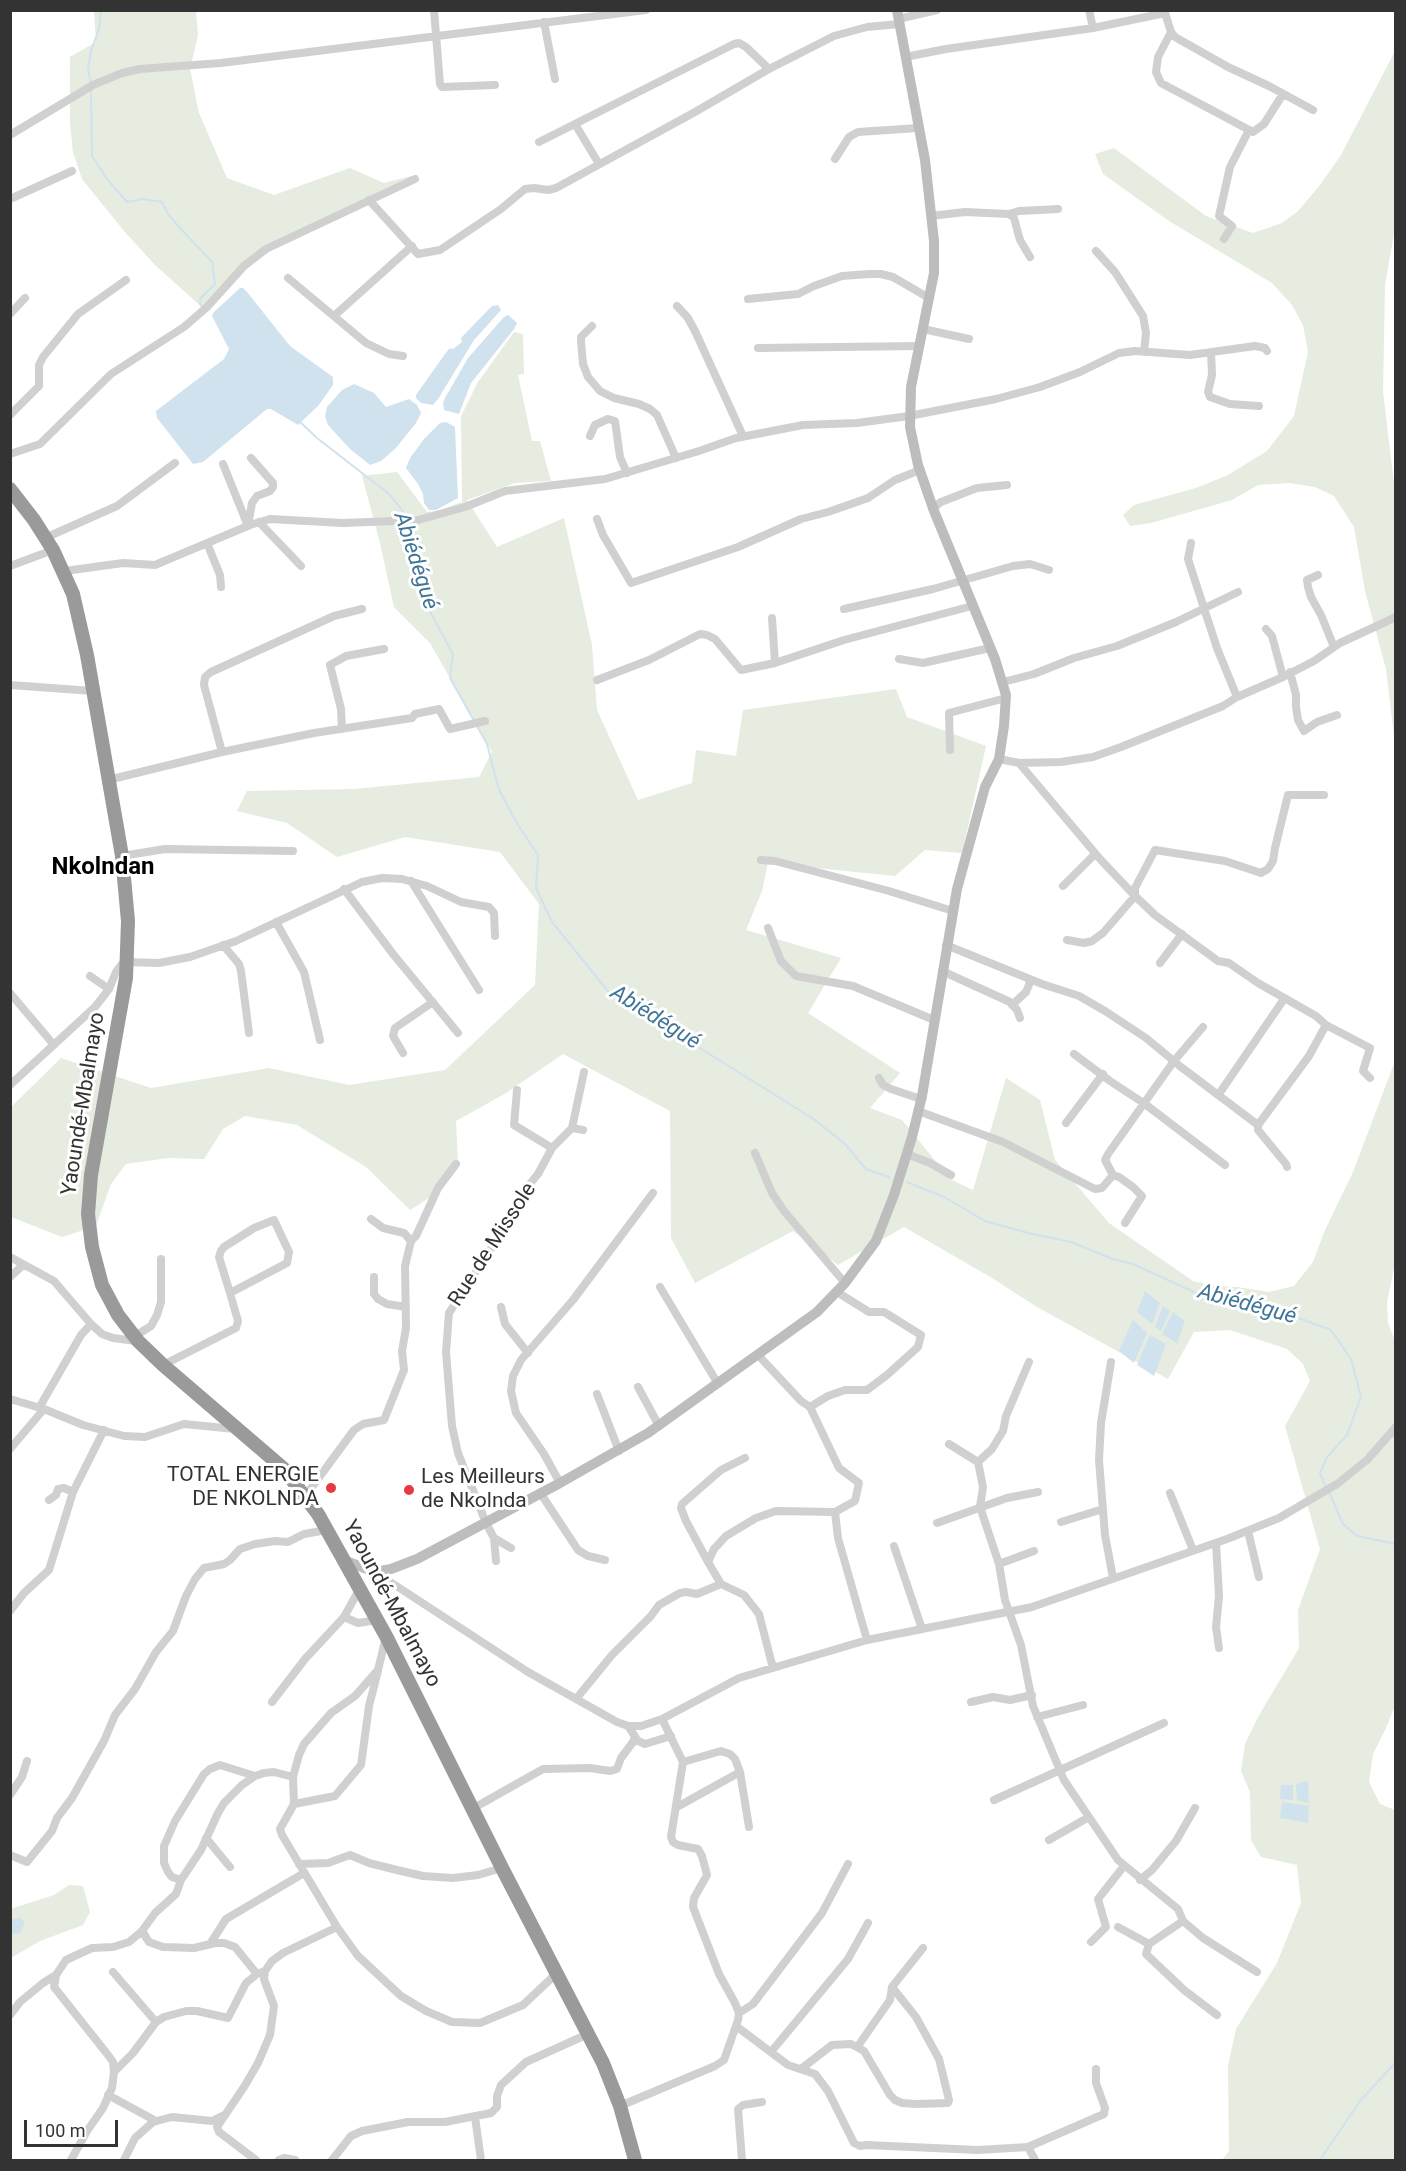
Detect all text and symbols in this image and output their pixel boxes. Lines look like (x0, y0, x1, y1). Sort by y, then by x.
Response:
water label: Abiédégué (387, 509, 443, 613)
district label: Nkolndan (52, 854, 154, 882)
water label: Abiédégué (605, 980, 705, 1056)
street label: Yaoundé-Mbalmayo (57, 1011, 111, 1197)
street label: Rue de Missole (444, 1178, 542, 1312)
water label: Abiédégué (1195, 1279, 1299, 1331)
place label: TOTAL ENERGIE DE NKOLNDA (167, 1463, 319, 1513)
place label: Les Meilleurs de Nkolnda (421, 1465, 545, 1515)
marker: TOTAL ENERGIE DE NKOLNDA (324, 1481, 338, 1495)
marker: Les Meilleurs de Nkolnda (402, 1483, 416, 1497)
street label: Yaoundé-Mbalmayo (336, 1516, 446, 1692)
scale bar (27, 2108, 122, 2146)
text: 100 m (35, 2120, 86, 2141)

